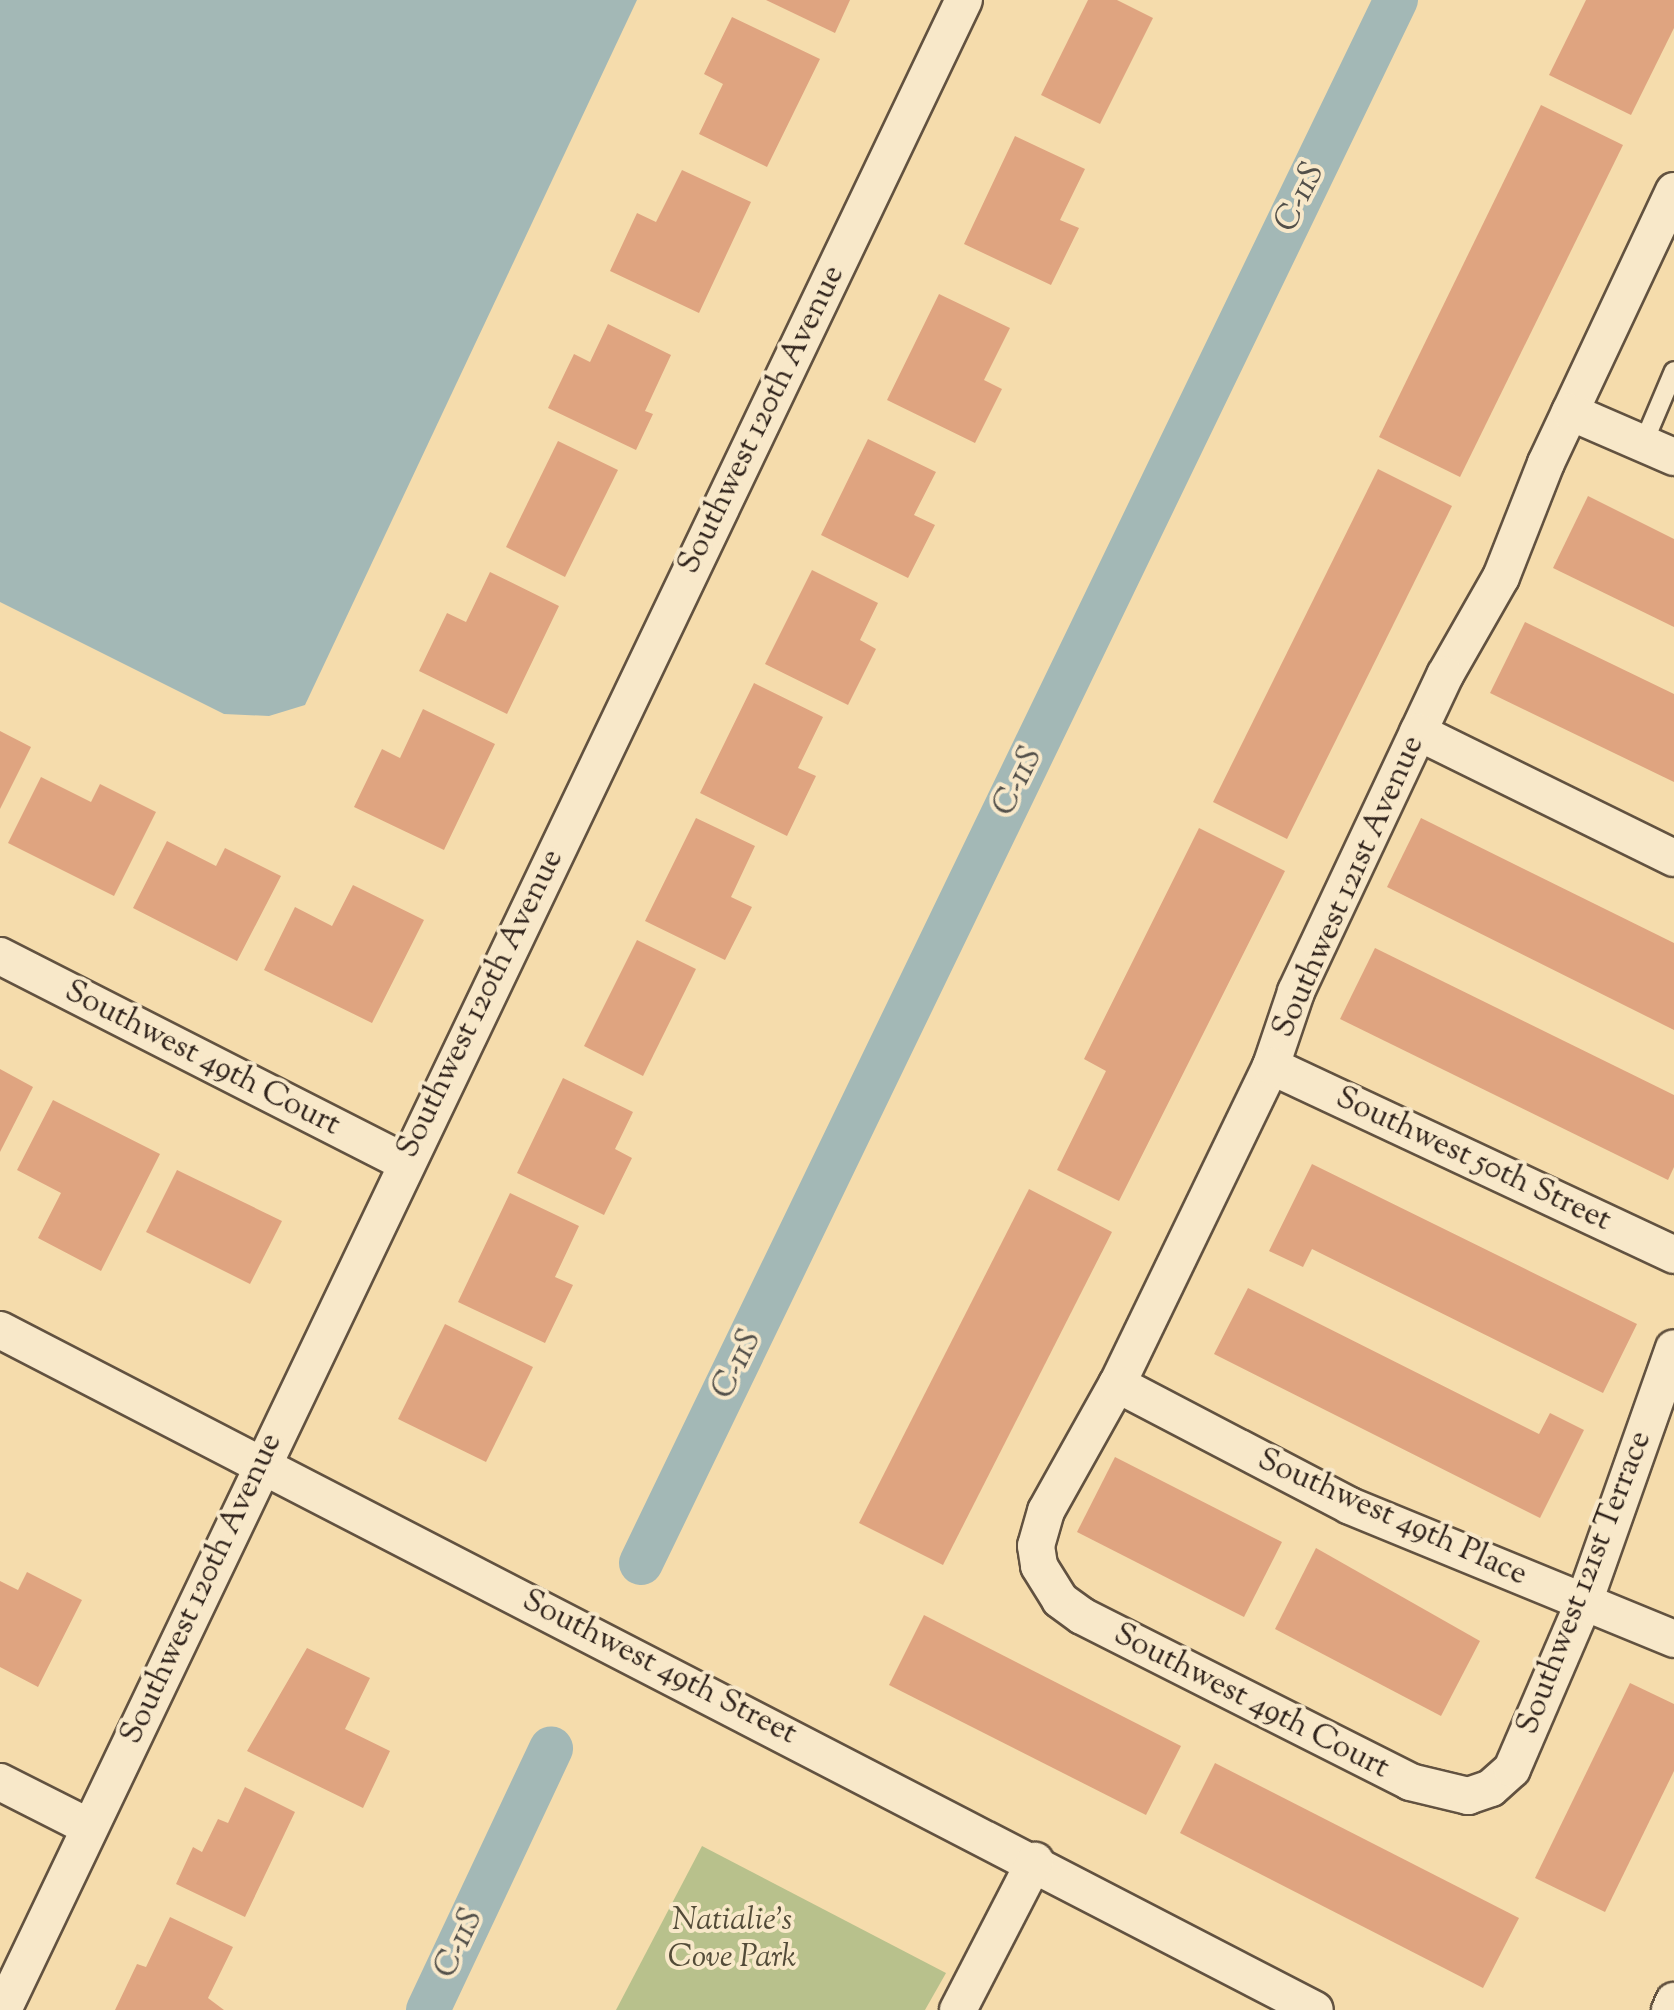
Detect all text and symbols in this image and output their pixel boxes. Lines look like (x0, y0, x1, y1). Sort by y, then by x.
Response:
water label: C-11S (1266, 157, 1334, 239)
street label: Southwest 120th Avenue (670, 259, 854, 581)
street label: Southwest 121st Avenue (1265, 730, 1433, 1044)
water label: C-11S (984, 741, 1052, 823)
street label: Southwest 120th Avenue (389, 843, 573, 1165)
street label: Southwest 49th Court (58, 973, 346, 1145)
street label: Southwest 50th Street (1329, 1079, 1617, 1241)
water label: C-11S (703, 1324, 771, 1406)
street label: Southwest 121st Terrace (1509, 1426, 1661, 1740)
street label: Southwest 120th Avenue (113, 1427, 291, 1751)
street label: Southwest 49th Place (1251, 1441, 1533, 1595)
street label: Southwest 49th Street (515, 1582, 803, 1754)
street label: Southwest 49th Court (1107, 1616, 1395, 1788)
water label: C-11S (426, 1903, 492, 1985)
park label: Natialie's Cove Park (668, 1903, 796, 1978)

